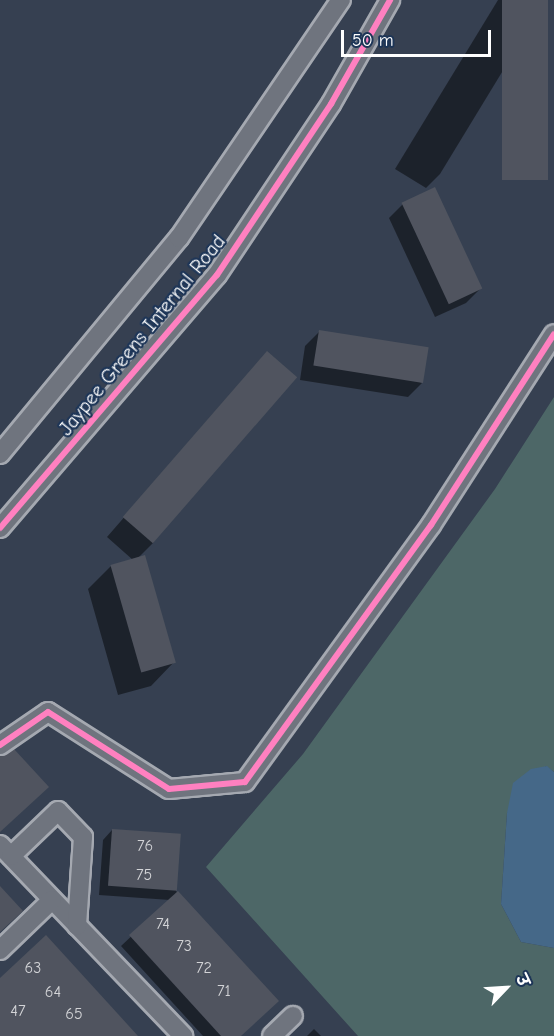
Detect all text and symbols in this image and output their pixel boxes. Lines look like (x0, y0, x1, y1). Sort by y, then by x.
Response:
scale bar (344, 18, 494, 56)
text: 50 m (352, 30, 394, 51)
street label: Jaypee Greens Internal Road (54, 230, 230, 440)
house number: 76 (137, 836, 153, 856)
house number: 75 (136, 865, 152, 885)
house number: 74 (156, 914, 170, 934)
house number: 73 (176, 936, 192, 956)
house number: 63 (25, 958, 41, 978)
house number: 72 (196, 958, 212, 978)
north arrow (476, 958, 536, 1018)
text: उ (512, 972, 533, 989)
house number: 71 (217, 981, 231, 1001)
house number: 64 (45, 982, 61, 1002)
house number: 47 (10, 1001, 26, 1021)
house number: 65 (65, 1004, 83, 1024)

